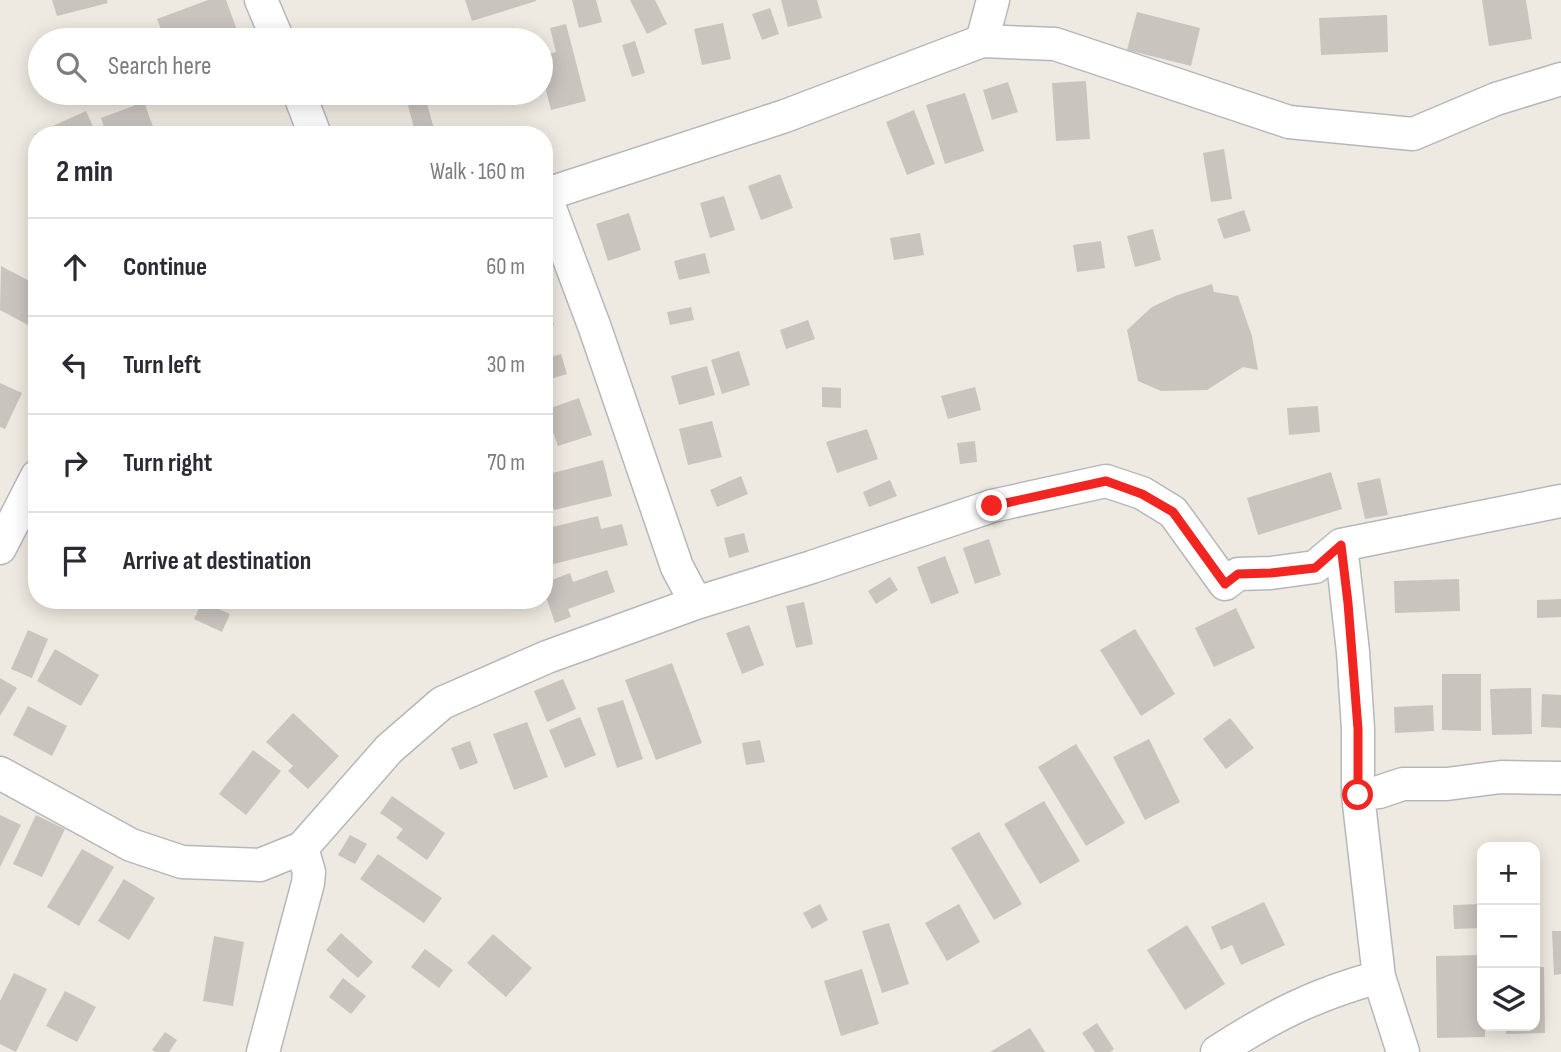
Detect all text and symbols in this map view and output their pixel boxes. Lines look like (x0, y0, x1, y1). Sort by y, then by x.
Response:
search box (28, 28, 553, 105)
icon: search (52, 48, 90, 86)
text: Search here (108, 51, 211, 82)
text: 2 min (56, 154, 113, 190)
text: Walk · 160 m (430, 158, 525, 186)
icon: ahead (56, 248, 94, 286)
text: Continue (123, 252, 207, 283)
text: 60 m (486, 253, 525, 281)
icon: left (56, 346, 94, 384)
text: Turn left (123, 350, 201, 381)
text: 30 m (487, 351, 525, 379)
icon: right (56, 444, 94, 482)
text: Turn right (123, 448, 212, 479)
text: 70 m (487, 449, 525, 477)
route end (976, 490, 1007, 521)
icon: arrive (56, 542, 94, 580)
text: Arrive at destination (123, 546, 311, 577)
route start (1342, 779, 1373, 810)
map controls (1477, 842, 1540, 1031)
button: + (1477, 842, 1540, 905)
button: − (1477, 905, 1540, 968)
button: layers (1477, 968, 1540, 1031)

